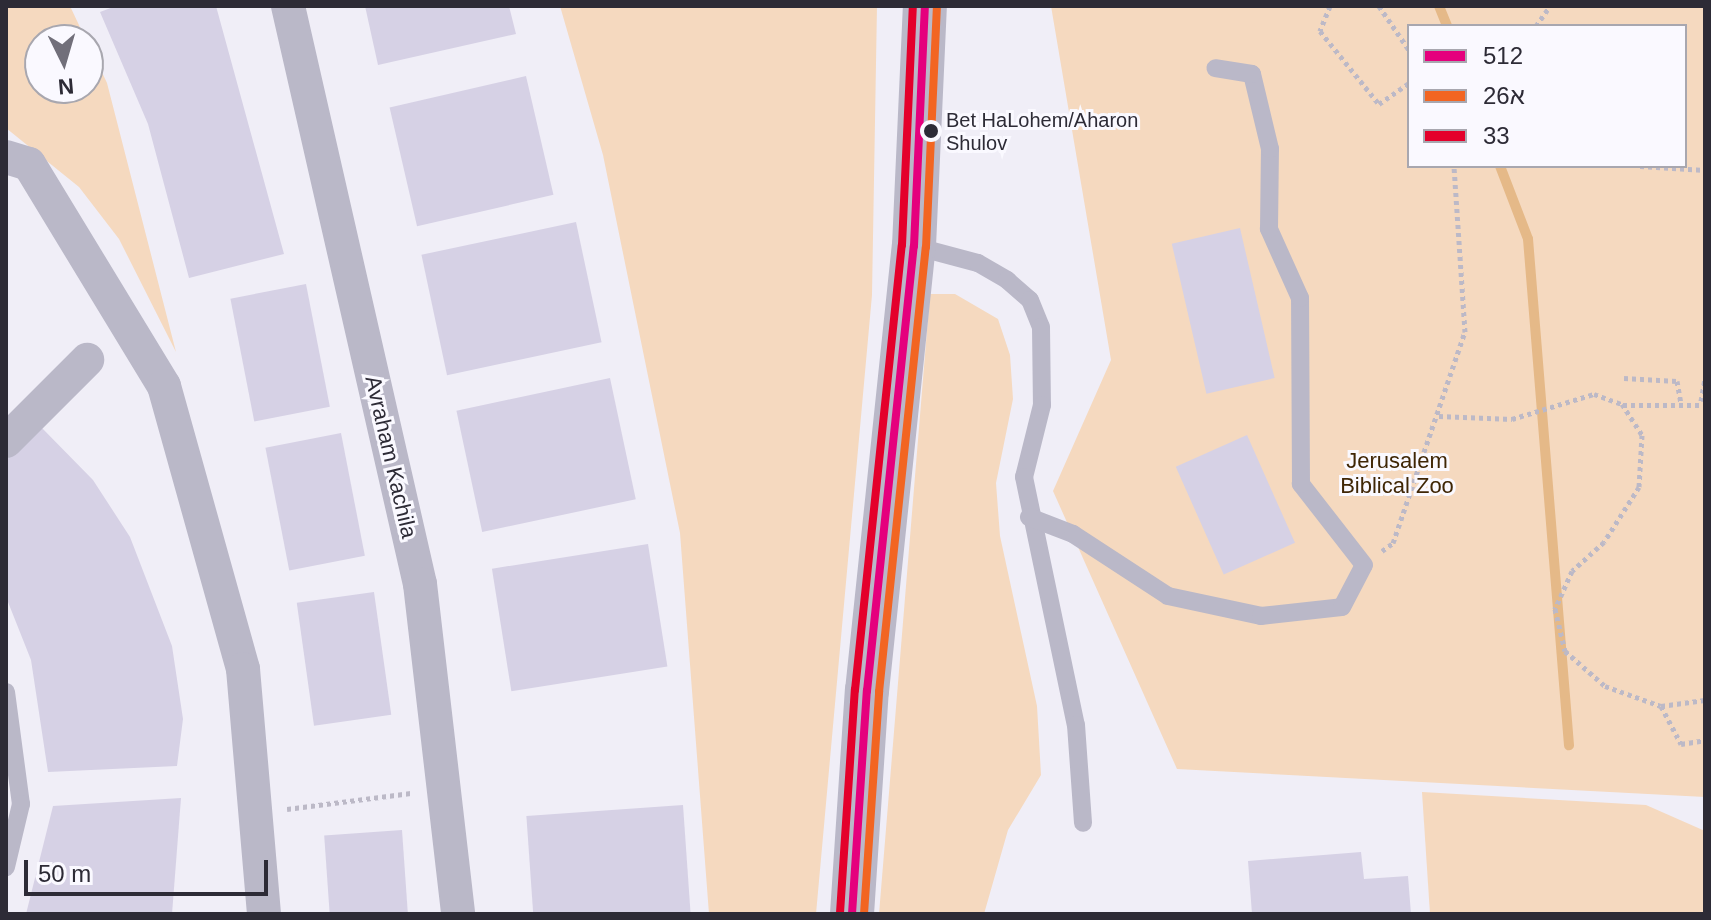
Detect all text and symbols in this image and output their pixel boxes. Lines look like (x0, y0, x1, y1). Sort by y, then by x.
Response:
north arrow (24, 24, 104, 104)
legend (1407, 24, 1687, 168)
text: 512 (1483, 42, 1523, 69)
text: N (57, 73, 75, 100)
text: 26א (1483, 82, 1525, 109)
place label: Bet HaLohem/Aharon Shulov (946, 108, 1138, 155)
text: 33 (1483, 122, 1510, 149)
marker: Bet HaLohem/Aharon Shulov (923, 123, 939, 139)
street label: Avraham Kachila (359, 373, 423, 541)
park label: Jerusalem Biblical Zoo (1340, 447, 1454, 498)
scale bar (28, 844, 272, 894)
text: 50 m (38, 860, 91, 887)

